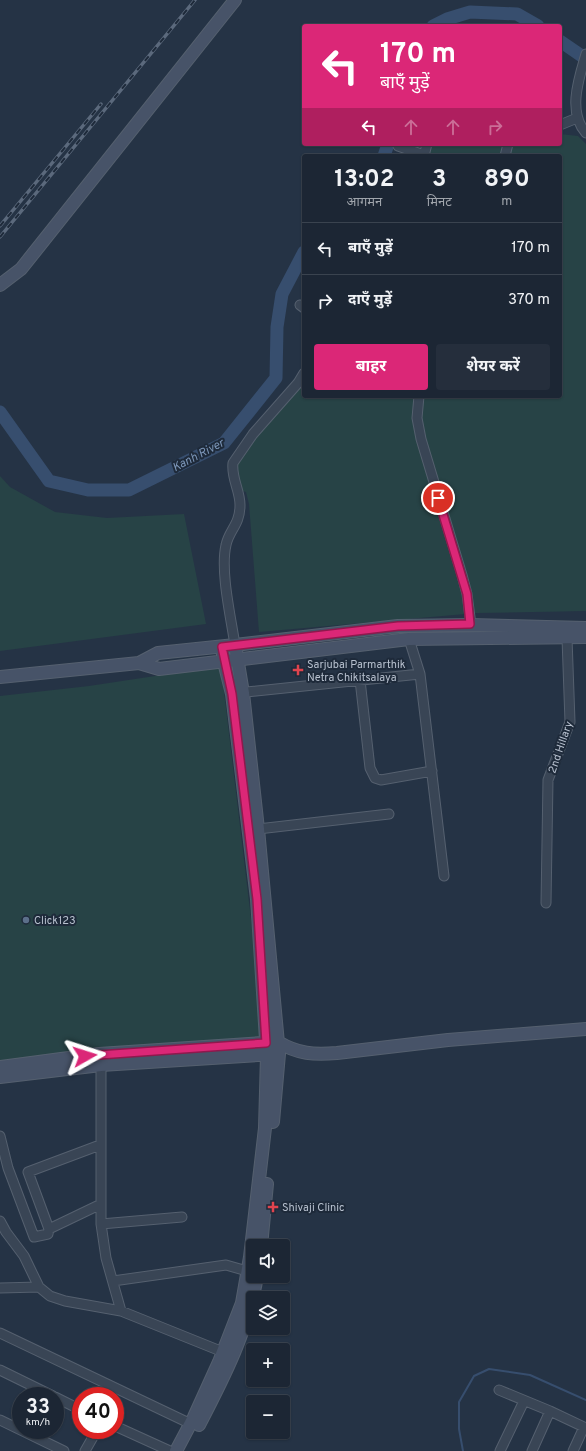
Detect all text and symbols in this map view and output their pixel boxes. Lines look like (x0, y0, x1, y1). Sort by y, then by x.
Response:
text: 170 m (380, 37, 456, 73)
icon: left (314, 40, 366, 92)
text: बाएँ मुड़ें (380, 72, 430, 95)
icon: left (358, 116, 380, 138)
icon: ahead (400, 116, 422, 138)
icon: ahead (442, 116, 464, 138)
icon: right (484, 116, 506, 138)
text: 13:02 (334, 165, 395, 195)
text: 3 (432, 165, 446, 195)
text: 890 (484, 165, 530, 195)
text: m (501, 194, 512, 210)
text: आगमन (347, 195, 382, 211)
text: मिनट (427, 195, 452, 211)
icon: left (314, 238, 336, 260)
text: बाएँ मुड़ें (348, 239, 393, 258)
text: 170 m (511, 239, 550, 258)
icon: right (314, 290, 336, 312)
text: दाएँ मुड़ें (348, 291, 392, 310)
text: 370 m (508, 291, 550, 310)
button: बाहर (314, 344, 428, 390)
button: शेयर करें (436, 344, 550, 390)
water label: Kanh River (170, 435, 228, 476)
pin (421, 481, 455, 515)
icon: arrive (427, 487, 449, 509)
place label: Sarjubai Parmarthik Netra Chikitsalaya (307, 658, 406, 685)
marker: Sarjubai Parmarthik Netra Chikitsalaya (292, 664, 304, 676)
street label: 2nd Hillary (545, 719, 576, 775)
place label: Click123 (34, 914, 76, 928)
marker: Click123 (21, 915, 31, 925)
position arrow (64, 1035, 106, 1077)
marker: Shivaji Clinic (267, 1201, 279, 1213)
place label: Shivaji Clinic (282, 1201, 345, 1215)
map controls (246, 1239, 290, 1439)
button: sound (246, 1239, 290, 1283)
button: layers (246, 1291, 290, 1335)
button: + (246, 1343, 290, 1387)
speed limit sign: 40 (72, 1387, 124, 1439)
text: 33 (26, 1395, 50, 1421)
button: − (246, 1395, 290, 1439)
text: km/h (26, 1416, 50, 1429)

